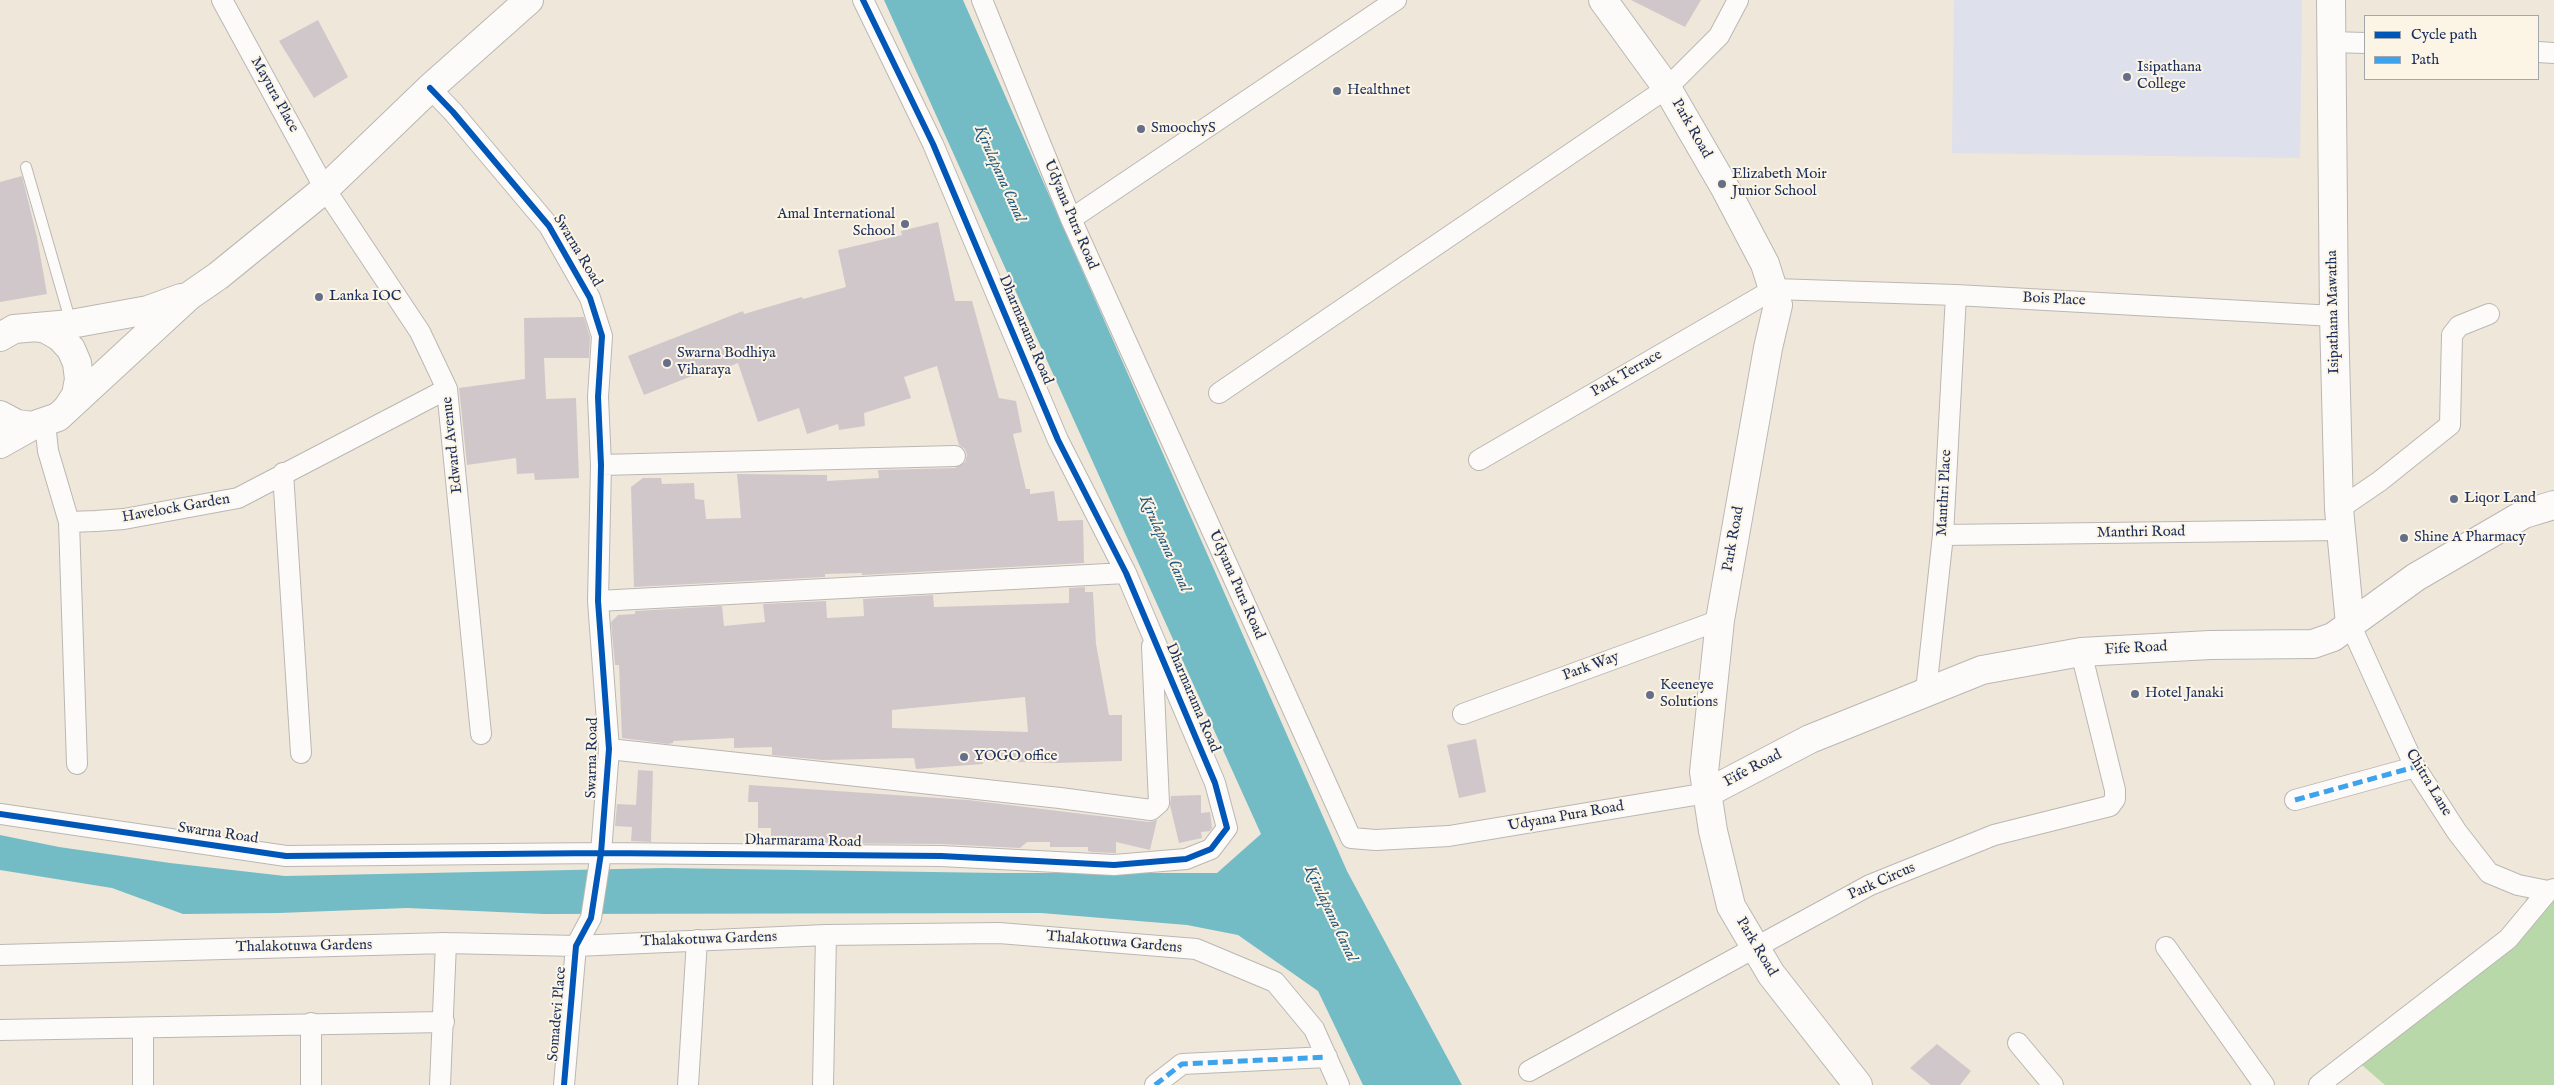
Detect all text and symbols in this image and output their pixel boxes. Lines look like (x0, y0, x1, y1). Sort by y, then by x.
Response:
legend (2364, 15, 2539, 80)
text: Cycle path (2411, 25, 2477, 44)
text: Path (2411, 50, 2439, 69)
street label: Mayura Place (246, 54, 302, 136)
place label: Isipathana College (2137, 59, 2201, 94)
marker: Isipathana College (2121, 71, 2133, 83)
place label: Healthnet (1347, 82, 1410, 100)
marker: Healthnet (1331, 85, 1343, 97)
street label: Park Road (1667, 96, 1715, 162)
place label: SmoochyS (1151, 120, 1216, 138)
water label: Kirulapana Canal (969, 123, 1029, 225)
marker: SmoochyS (1135, 123, 1147, 135)
street label: Udyana Pura Road (1039, 157, 1101, 273)
place label: Elizabeth Moir Junior School (1732, 166, 1827, 201)
marker: Elizabeth Moir Junior School (1716, 178, 1728, 190)
place label: Amal International School (777, 206, 895, 241)
street label: Swarna Road (548, 212, 606, 290)
marker: Amal International School (899, 218, 911, 230)
street label: Isipathana Mawatha (2324, 250, 2344, 374)
street label: Dharmarama Road (994, 272, 1056, 388)
place label: Lanka IOC (329, 288, 401, 306)
street label: Bois Place (2022, 289, 2086, 311)
marker: Lanka IOC (313, 291, 325, 303)
place label: Swarna Bodhiya Viharaya (677, 345, 776, 380)
street label: Park Terrace (1588, 346, 1666, 402)
marker: Swarna Bodhiya Viharaya (661, 357, 673, 369)
street label: Edward Avenue (439, 396, 467, 494)
street label: Manthri Place (1934, 449, 1956, 537)
place label: Liqor Land (2464, 490, 2536, 508)
street label: Havelock Garden (121, 491, 231, 527)
water label: Kirulapana Canal (1134, 493, 1194, 595)
marker: Liqor Land (2448, 493, 2460, 505)
street label: Park Road (1719, 505, 1749, 573)
street label: Manthri Road (2097, 523, 2185, 543)
street label: Udyana Pura Road (1204, 528, 1268, 642)
place label: Shine A Pharmacy (2414, 529, 2526, 547)
marker: Shine A Pharmacy (2398, 532, 2410, 544)
street label: Fife Road (2104, 638, 2168, 660)
street label: Dharmarama Road (1161, 640, 1223, 756)
street label: Park Way (1560, 648, 1622, 686)
place label: Keeneye Solutions (1660, 677, 1718, 712)
place label: Hotel Janaki (2145, 685, 2224, 703)
marker: Hotel Janaki (2129, 688, 2141, 700)
marker: Keeneye Solutions (1644, 689, 1656, 701)
street label: Swarna Road (583, 717, 603, 799)
street label: Fife Road (1721, 746, 1785, 792)
street label: Chitra Lane (2401, 746, 2455, 820)
place label: YOGO office (974, 748, 1057, 766)
marker: YOGO office (958, 751, 970, 763)
street label: Udyana Pura Road (1507, 798, 1625, 836)
street label: Swarna Road (177, 819, 259, 849)
street label: Dharmarama Road (744, 832, 862, 852)
street label: Park Circus (1846, 859, 1918, 905)
water label: Kirulapana Canal (1299, 863, 1361, 965)
street label: Park Road (1731, 914, 1781, 980)
street label: Thalakotuwa Gardens (1045, 928, 1183, 958)
street label: Thalakotuwa Gardens (640, 929, 778, 951)
street label: Thalakotuwa Gardens (236, 937, 372, 957)
street label: Somadevi Place (545, 966, 571, 1062)

